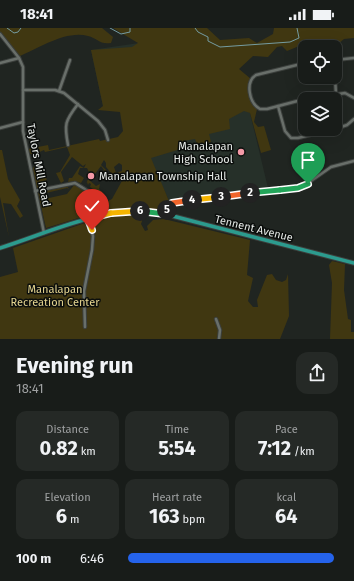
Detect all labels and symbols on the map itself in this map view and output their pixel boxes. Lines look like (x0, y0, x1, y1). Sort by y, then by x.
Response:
street label: Taylors Mill Road (24, 122, 53, 208)
place label: Manalapan High School (174, 140, 233, 166)
pin (291, 143, 325, 184)
marker: Manalapan High School (236, 147, 246, 157)
place label: Manalapan Township Hall (99, 170, 227, 183)
marker: Manalapan Township Hall (86, 171, 96, 181)
pin: 2 (240, 183, 260, 203)
pin: 3 (211, 187, 231, 207)
pin (75, 189, 109, 230)
pin: 4 (182, 190, 202, 210)
pin: 5 (157, 200, 177, 220)
pin: 6 (130, 201, 150, 221)
street label: Tennent Avenue (214, 213, 294, 244)
park label: Manalapan Recreation Center (11, 283, 100, 309)

